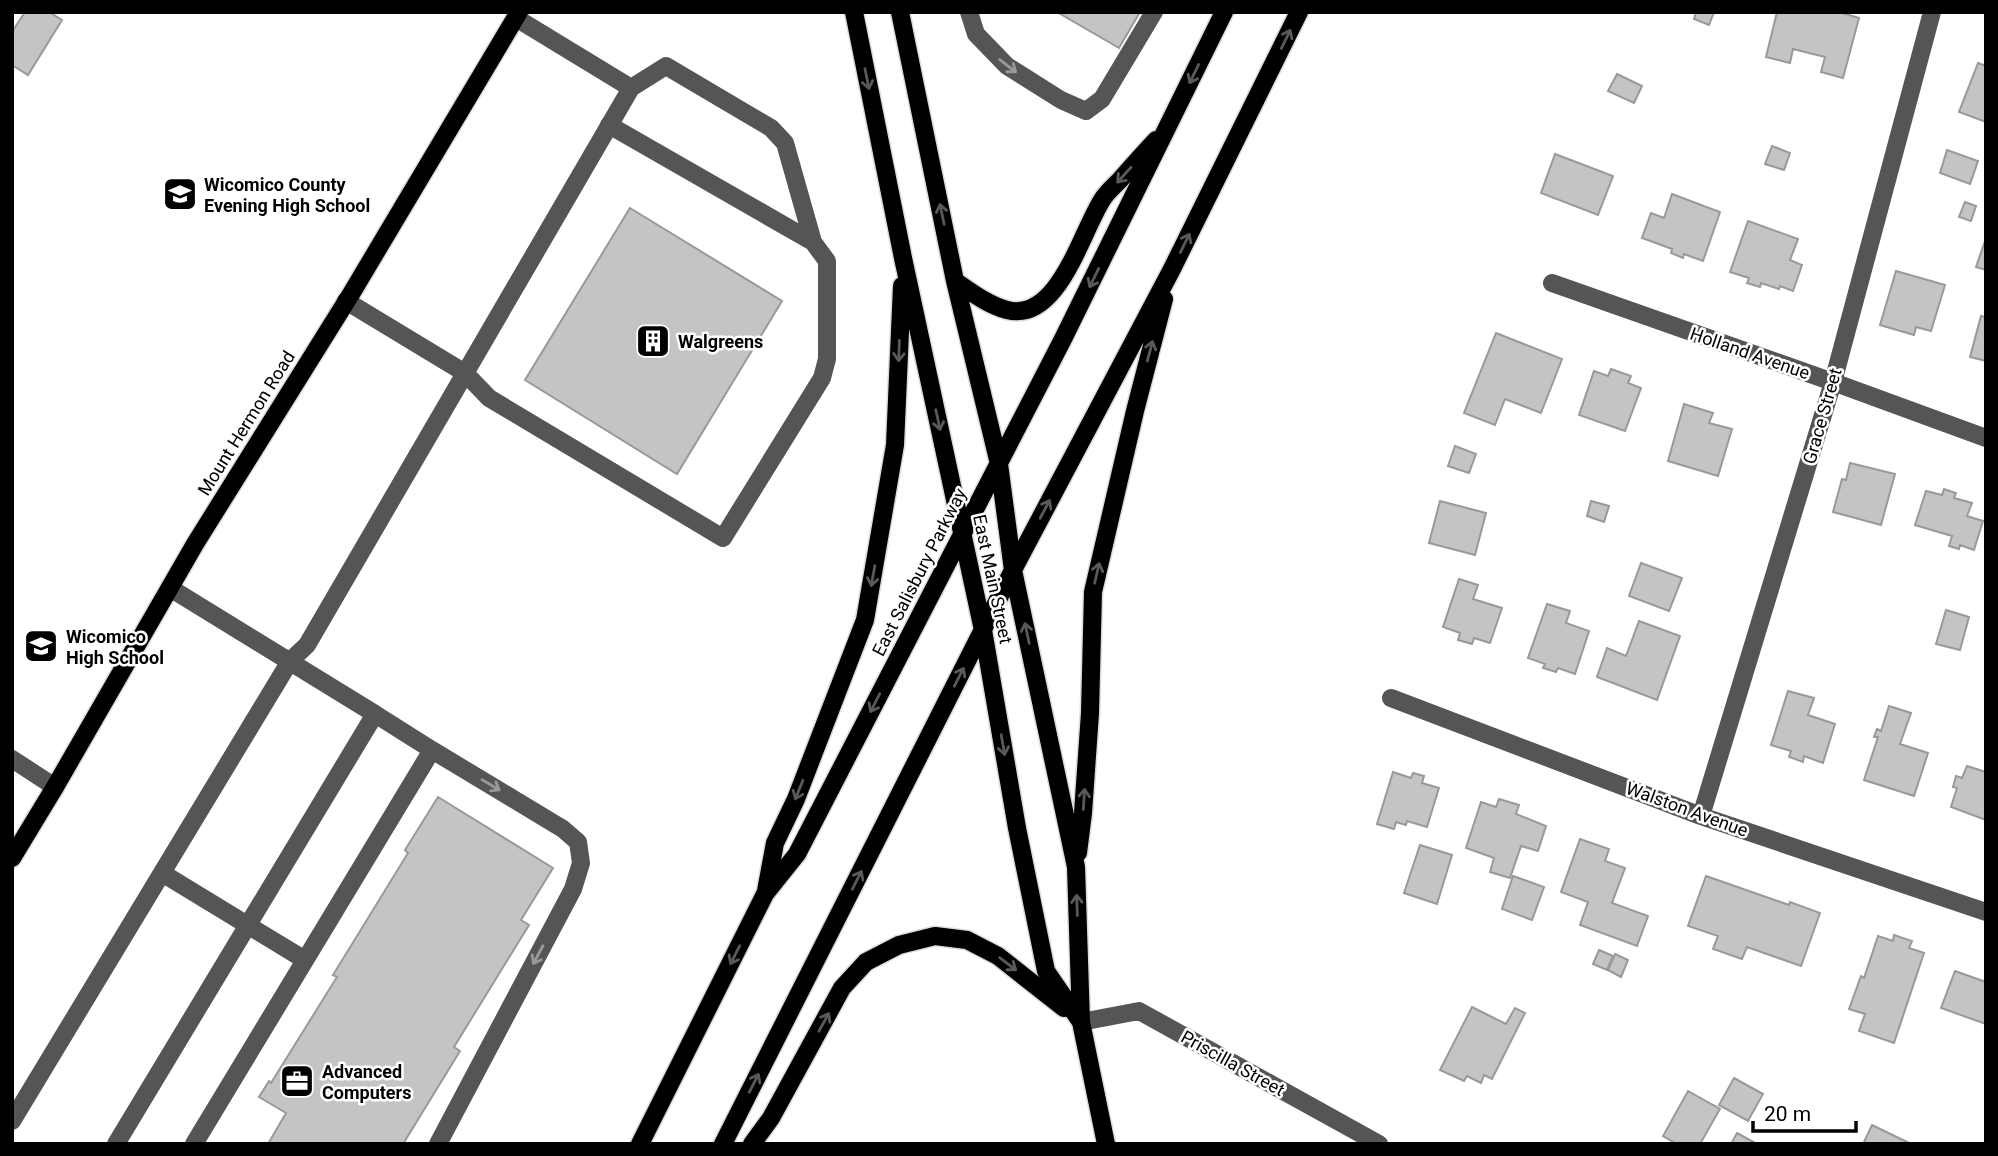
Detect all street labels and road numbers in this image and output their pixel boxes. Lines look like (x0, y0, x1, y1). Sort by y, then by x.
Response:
street label: Holland Avenue (1687, 323, 1813, 383)
street label: Mount Hermon Road (193, 347, 299, 499)
street label: Grace Street (1798, 366, 1846, 466)
street label: East Salisbury Parkway (868, 484, 971, 659)
street label: East Main Street (969, 513, 1017, 646)
street label: Walston Avenue (1623, 777, 1751, 841)
street label: Priscilla Street (1177, 1026, 1289, 1100)

